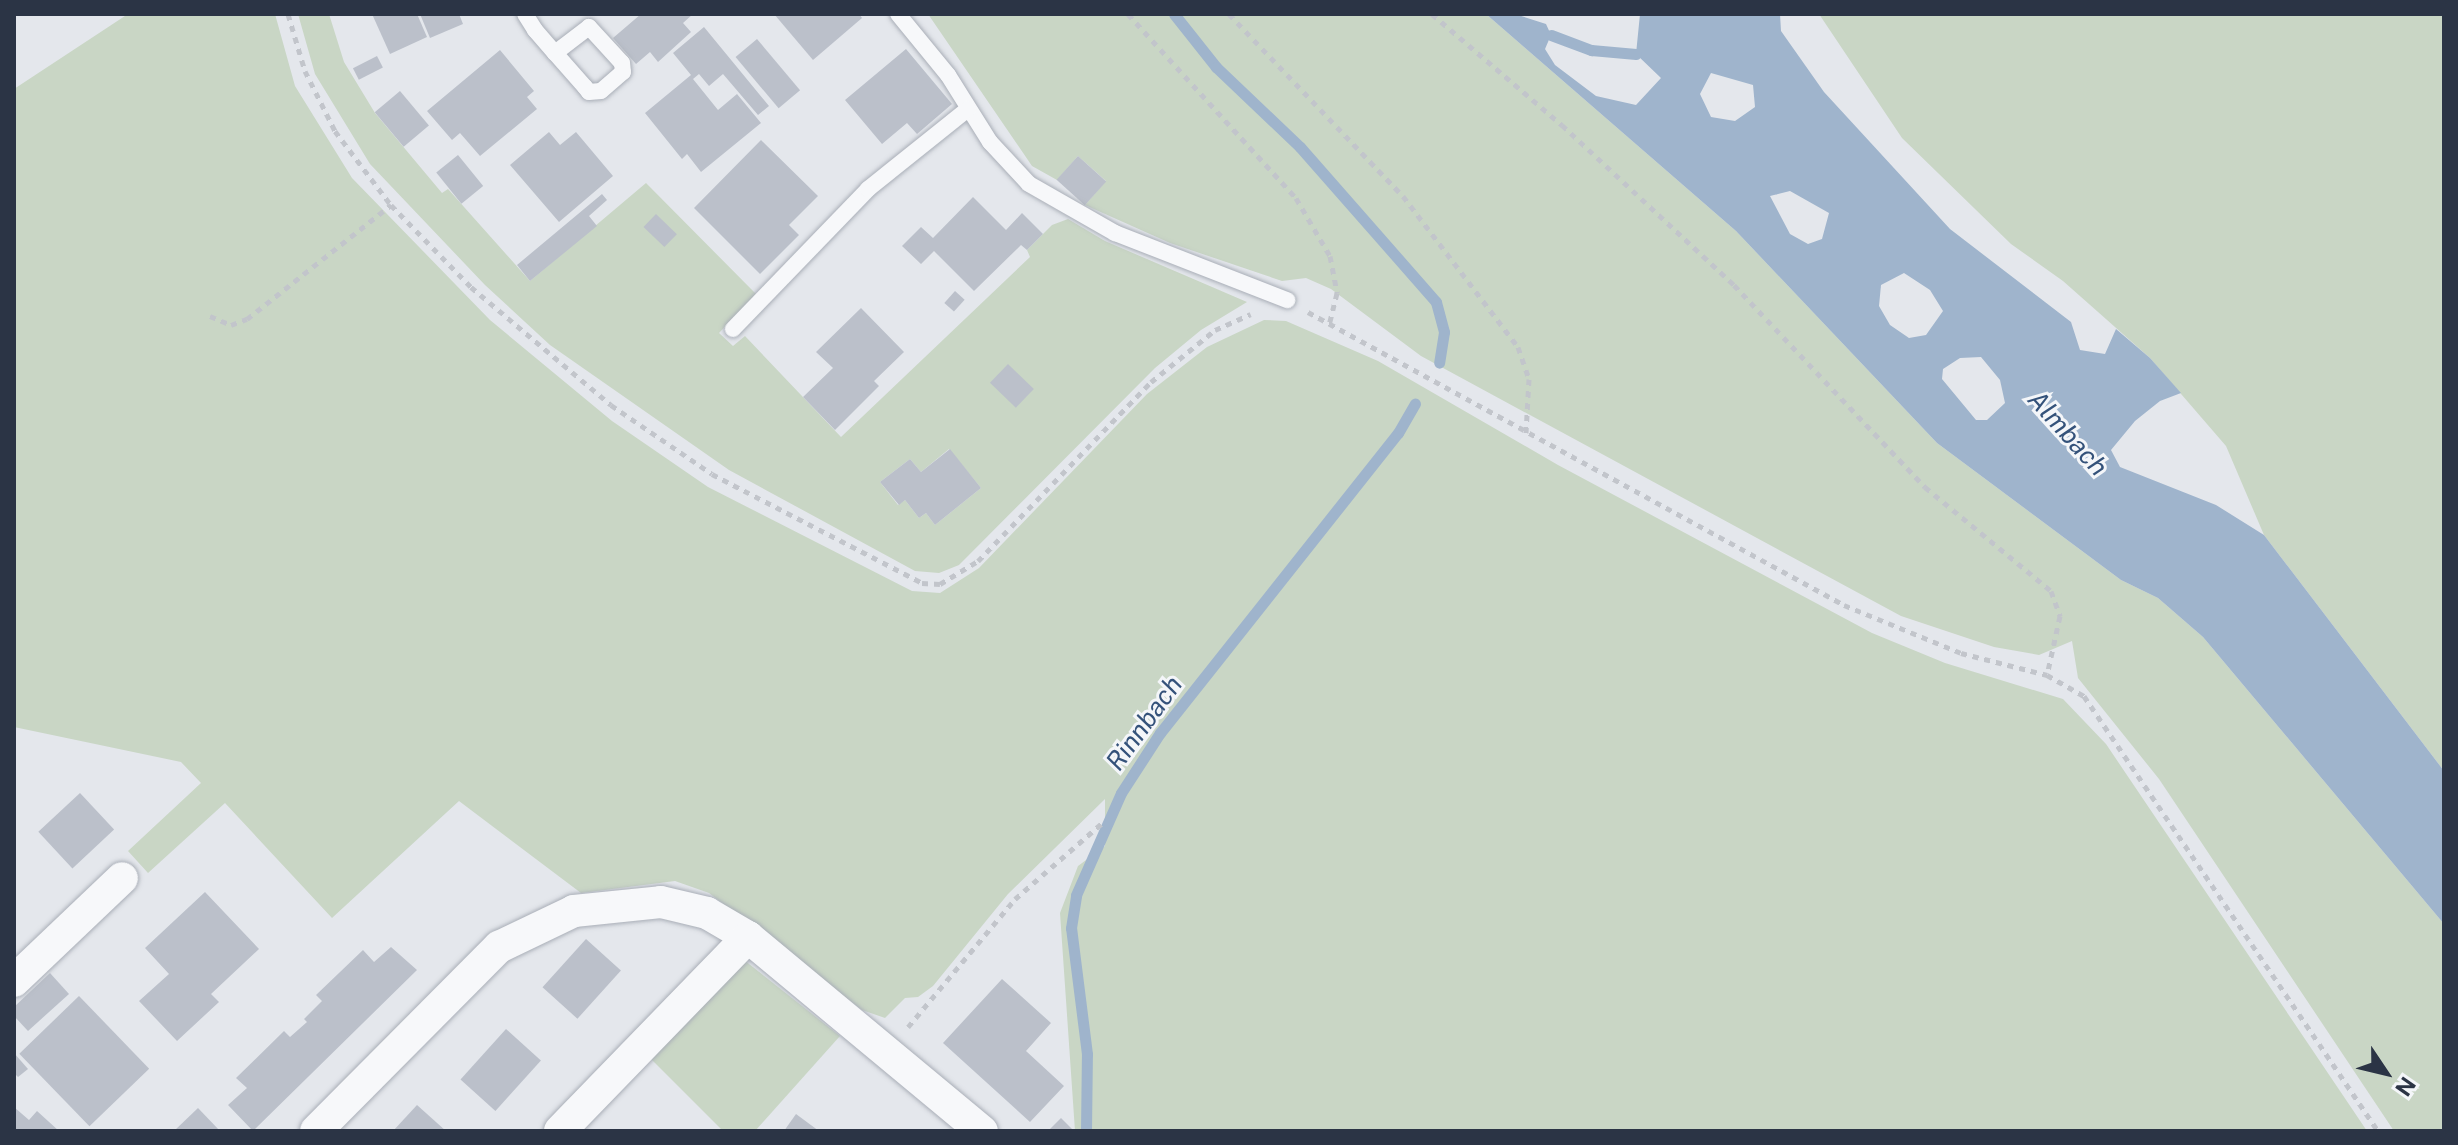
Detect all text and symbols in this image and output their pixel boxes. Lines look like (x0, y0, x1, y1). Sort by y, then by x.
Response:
water label: Almbach (2022, 384, 2114, 482)
water label: Rinnbach (1099, 670, 1189, 776)
north arrow (2346, 1033, 2426, 1113)
text: N (2390, 1072, 2421, 1101)

